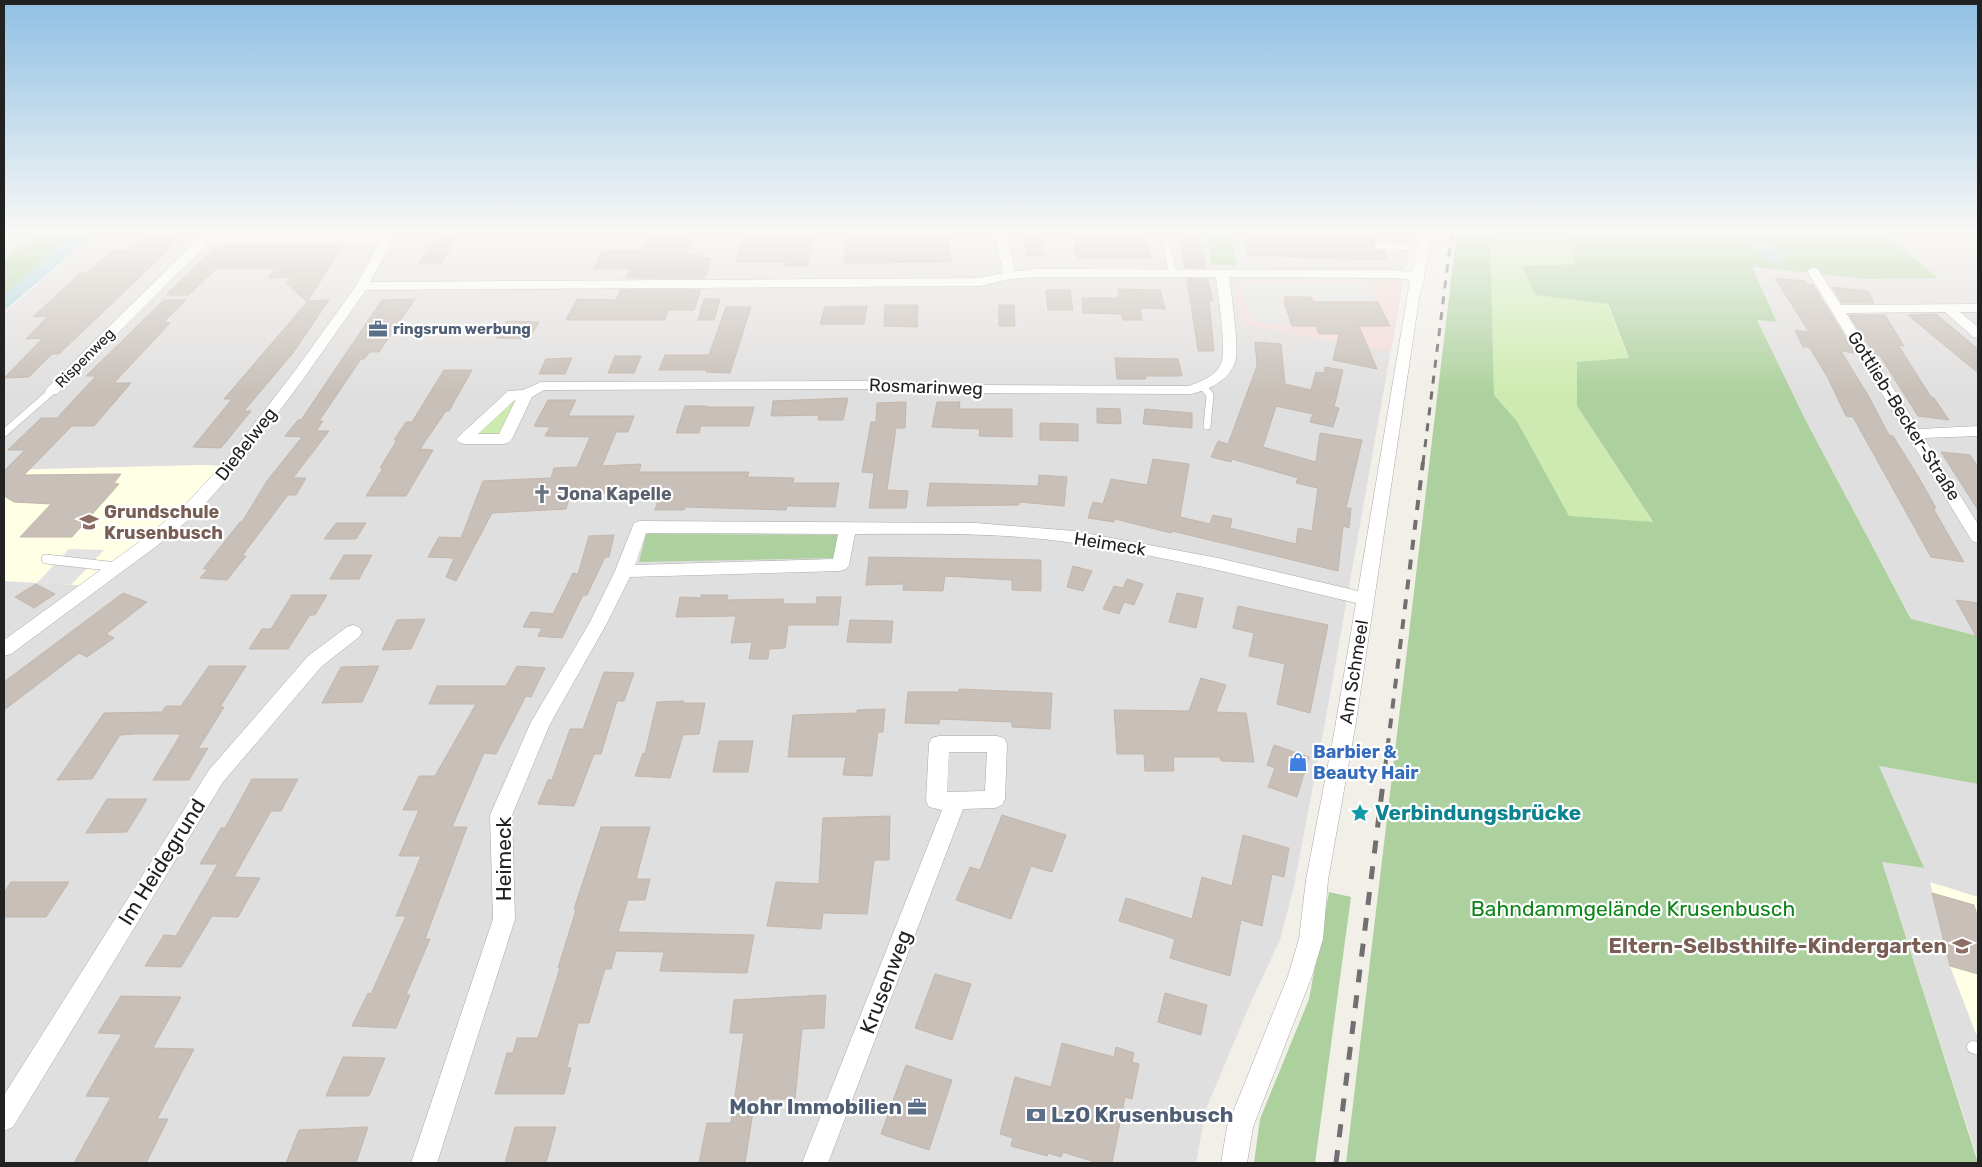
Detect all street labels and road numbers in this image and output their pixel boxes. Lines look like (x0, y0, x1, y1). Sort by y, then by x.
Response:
street label: Rispenweg (52, 325, 118, 391)
street label: Gottlieb-Becker-Straße (1843, 327, 1965, 505)
street label: Rosmarinweg (869, 374, 983, 400)
street label: Dießelweg (211, 403, 281, 485)
street label: Heimeck (1072, 527, 1148, 561)
street label: Am Schmeel (1335, 618, 1373, 726)
street label: Im Heidegrund (113, 794, 210, 929)
street label: Heimeck (491, 816, 516, 901)
street label: Krusenweg (854, 926, 917, 1037)

